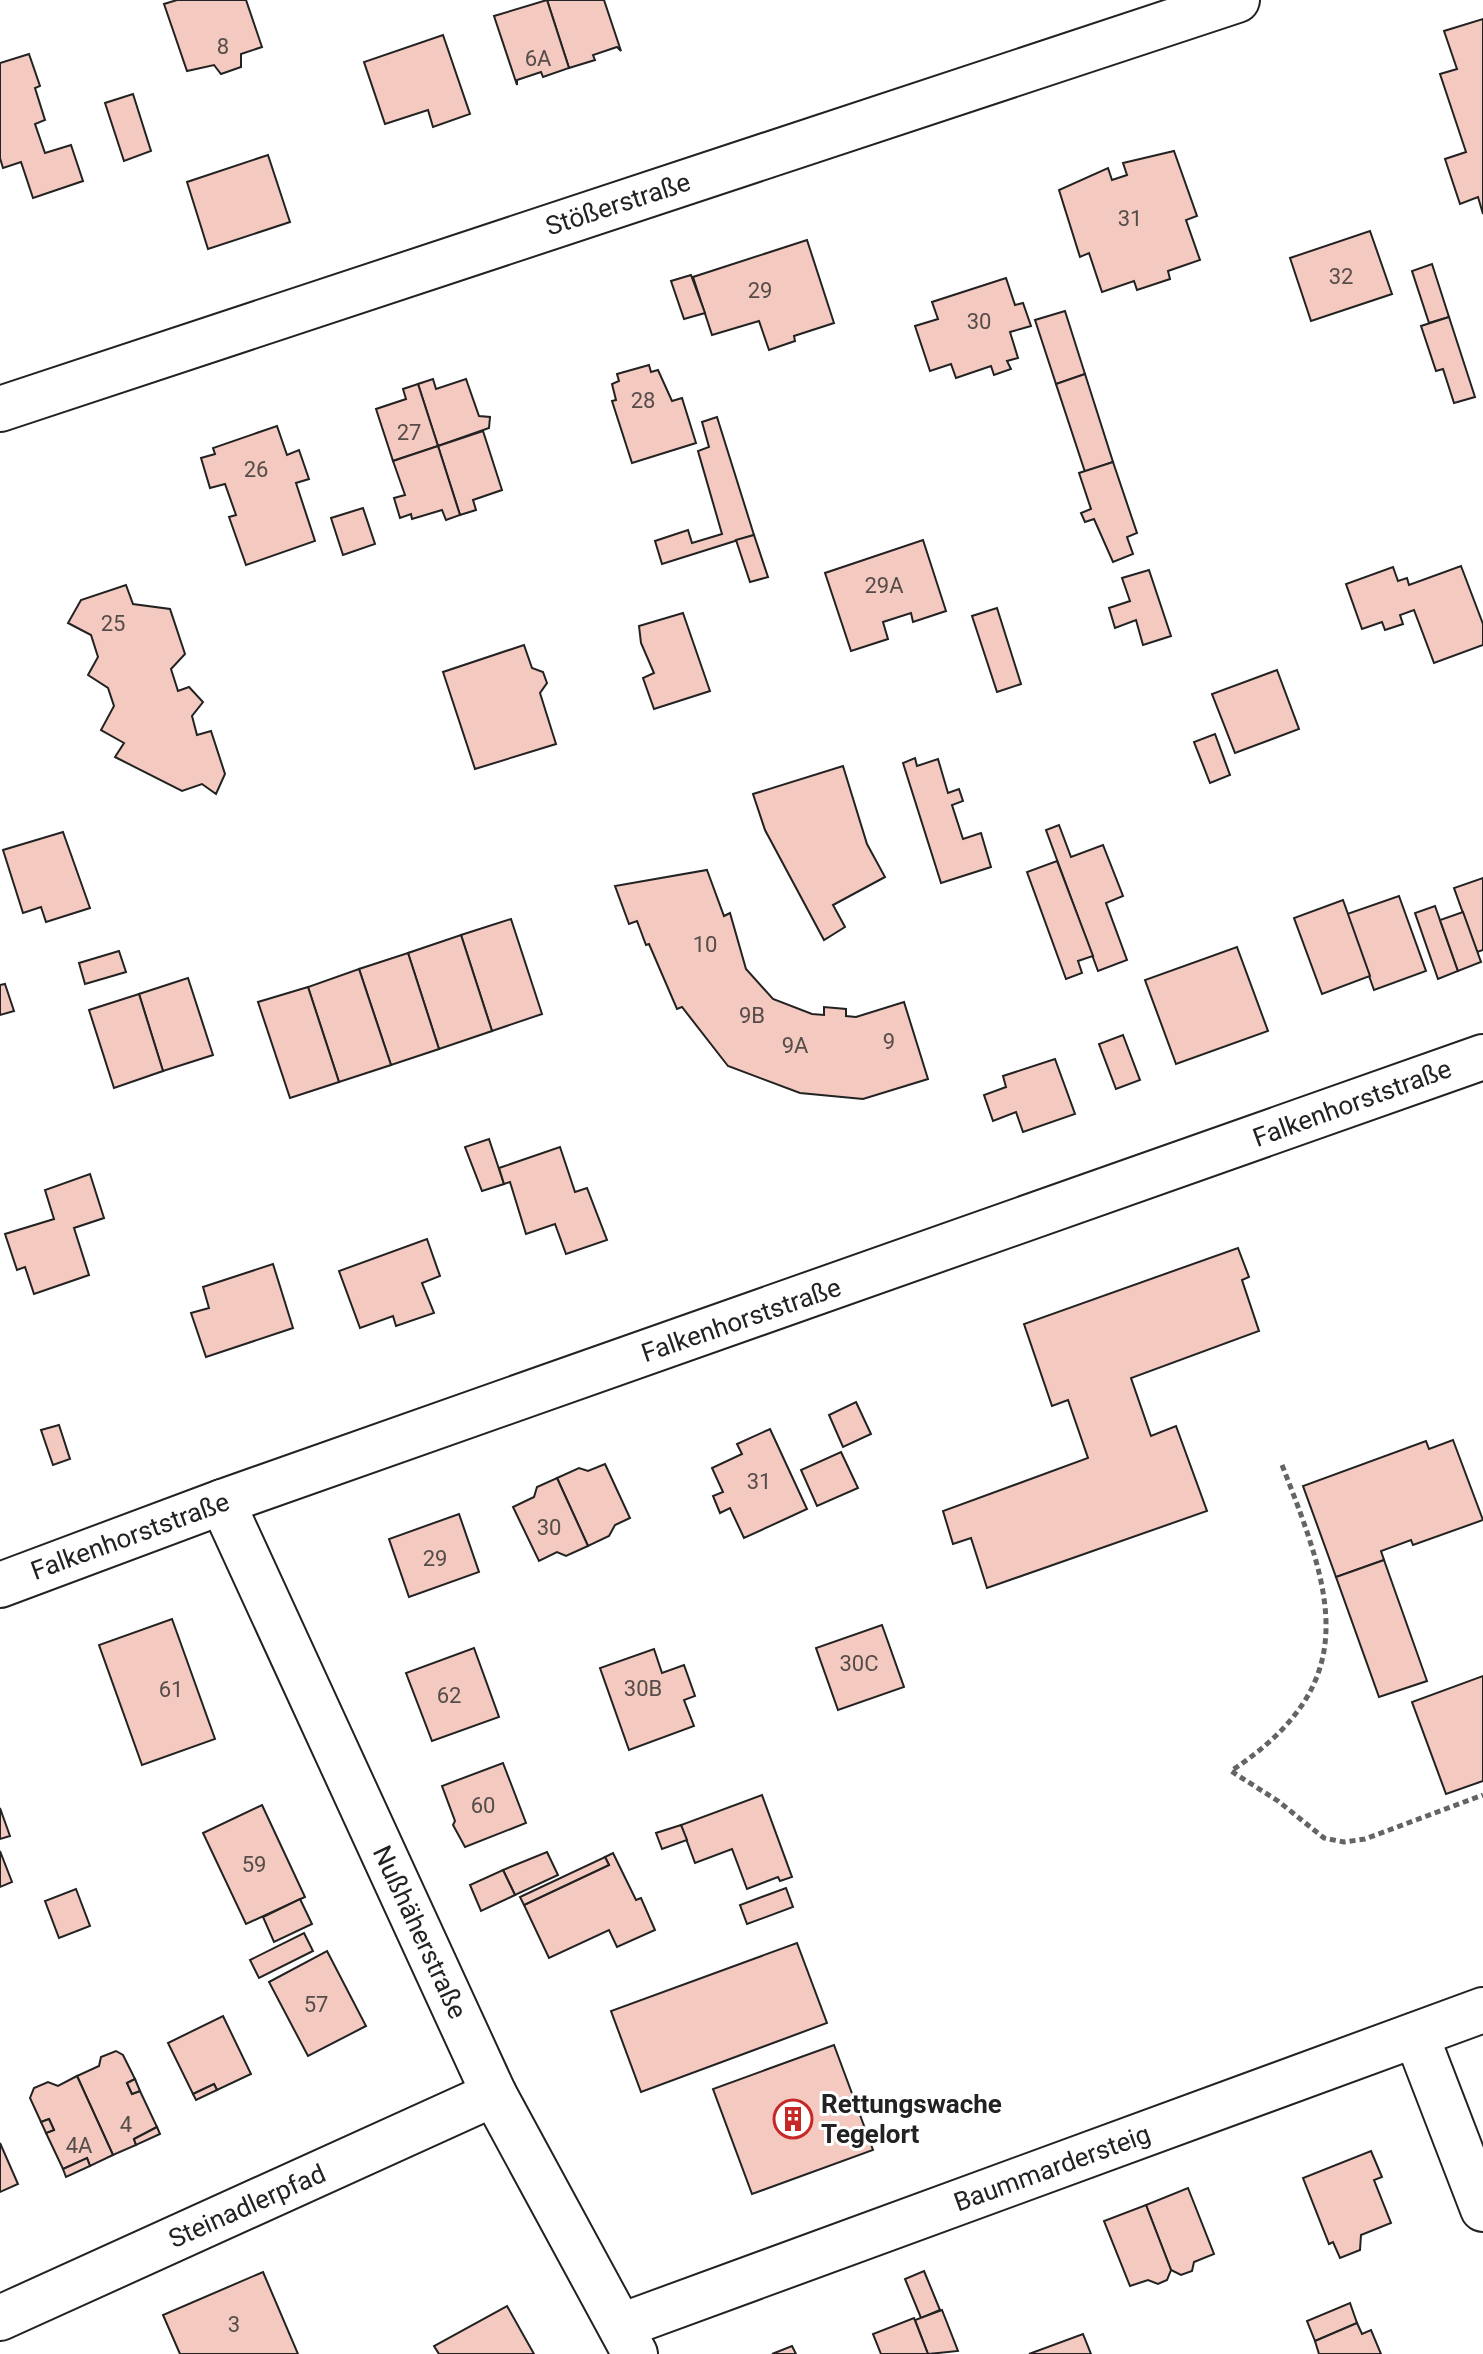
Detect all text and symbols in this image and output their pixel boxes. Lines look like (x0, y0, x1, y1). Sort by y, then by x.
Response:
house number: 8 (217, 34, 229, 59)
house number: 6A (525, 46, 552, 71)
street label: Stößerstraße (542, 167, 694, 241)
house number: 31 (1118, 206, 1142, 231)
house number: 32 (1329, 264, 1353, 289)
house number: 29 (748, 278, 772, 303)
house number: 30 (967, 309, 991, 334)
house number: 28 (631, 388, 655, 413)
house number: 27 (397, 420, 421, 445)
house number: 26 (244, 457, 268, 482)
house number: 29A (864, 573, 904, 598)
house number: 25 (101, 611, 125, 636)
house number: 10 (693, 932, 717, 957)
house number: 9B (739, 1003, 765, 1028)
house number: 9 (883, 1029, 895, 1054)
house number: 9A (782, 1033, 809, 1058)
street label: Falkenhorststraße (1249, 1053, 1455, 1153)
street label: Falkenhorststraße (637, 1272, 845, 1368)
house number: 31 (747, 1469, 771, 1494)
street label: Falkenhorststraße (27, 1486, 233, 1586)
house number: 30 (537, 1515, 561, 1540)
house number: 29 (423, 1546, 447, 1571)
house number: 30C (839, 1651, 879, 1676)
house number: 30B (624, 1676, 662, 1701)
house number: 61 (159, 1677, 183, 1702)
house number: 62 (437, 1683, 461, 1708)
house number: 60 (471, 1793, 495, 1818)
street label: Nußhäherstraße (367, 1841, 473, 2023)
house number: 59 (242, 1852, 266, 1877)
house number: 57 (304, 1992, 328, 2017)
place label: Rettungswache Tegelort (821, 2089, 1002, 2149)
building icon: Rettungswache Tegelort (772, 2098, 814, 2140)
house number: 4 (120, 2112, 132, 2137)
street label: Baummardersteig (950, 2119, 1154, 2217)
house number: 4A (66, 2133, 93, 2158)
street label: Steinadlerpfad (164, 2158, 330, 2254)
house number: 3 (228, 2312, 240, 2337)

